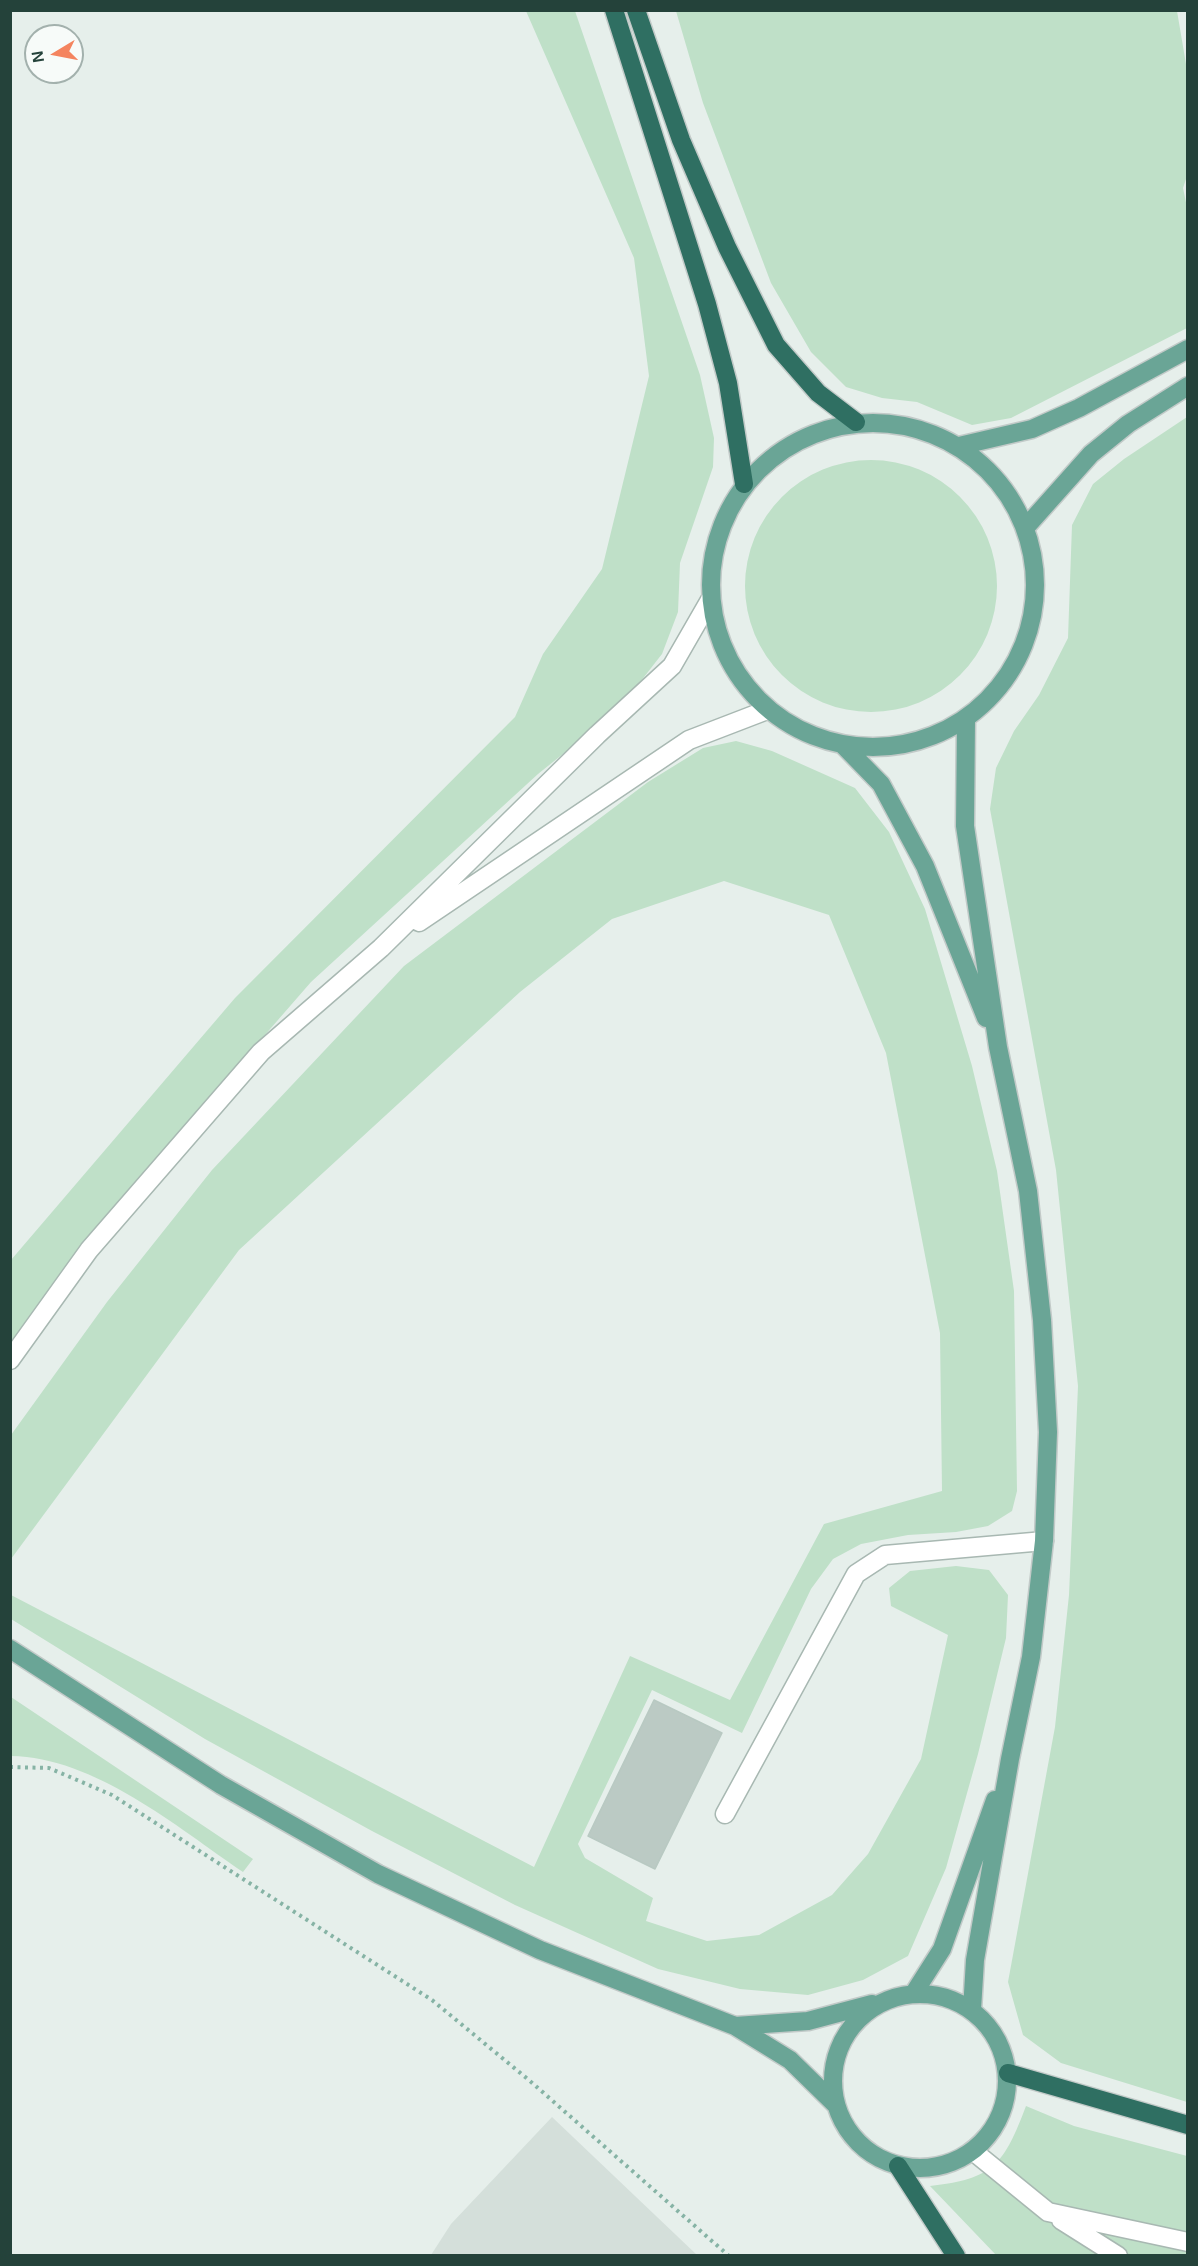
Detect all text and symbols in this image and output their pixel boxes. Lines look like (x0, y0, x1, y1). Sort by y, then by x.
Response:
north arrow (24, 24, 84, 84)
text: N (28, 50, 47, 64)

